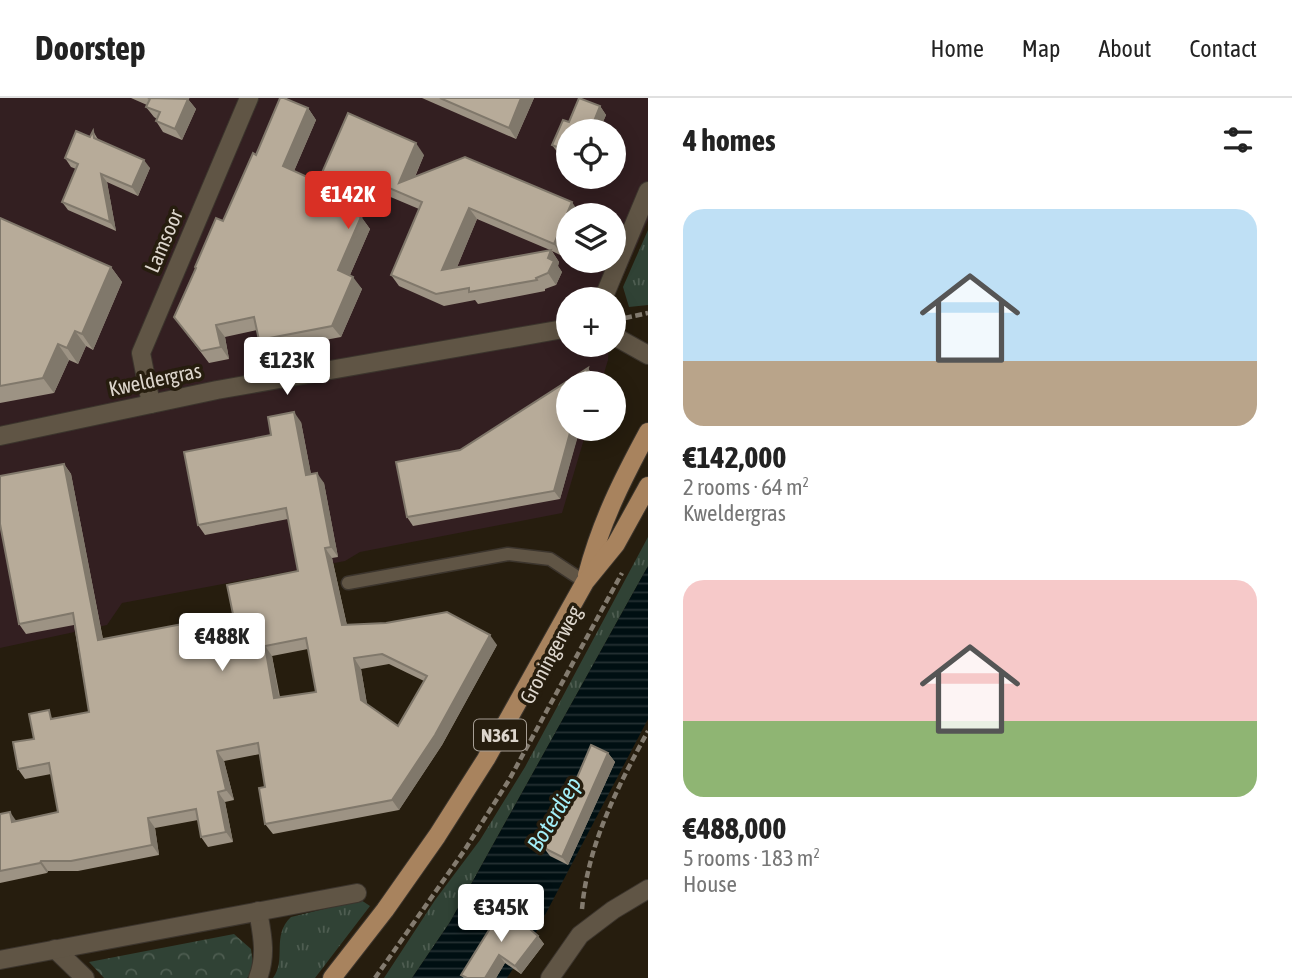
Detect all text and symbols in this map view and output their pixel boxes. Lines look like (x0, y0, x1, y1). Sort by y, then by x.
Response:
text: Doorstep (35, 29, 146, 67)
text: Home (930, 35, 984, 62)
text: Map (1022, 35, 1060, 62)
text: About (1098, 35, 1151, 62)
text: Contact (1189, 35, 1257, 62)
map controls (556, 119, 626, 441)
button: locate (556, 119, 626, 189)
icon: filters (1219, 121, 1257, 159)
text: 4 homes (683, 123, 776, 157)
pin: €142K (299, 172, 397, 231)
text: €142K (321, 181, 375, 207)
button: layers (556, 203, 626, 273)
street label: Lamsoor (139, 205, 187, 276)
icon: home (907, 255, 1033, 381)
button: + (556, 287, 626, 357)
pin: €123K (238, 338, 336, 397)
text: €123K (260, 347, 314, 373)
street label: Kweldergras (106, 358, 203, 401)
button: − (556, 371, 626, 441)
text: €142,000 (683, 440, 786, 474)
text: 2 rooms · 64 m² (683, 474, 809, 500)
text: Kweldergras (683, 500, 786, 526)
street label: Groningerweg (514, 601, 586, 708)
pin: €488K (173, 614, 271, 673)
text: €488K (195, 623, 249, 649)
icon: home (907, 626, 1033, 752)
road number: N361 (474, 720, 526, 750)
water label: Boterdiep (522, 772, 586, 856)
text: €488,000 (683, 811, 786, 845)
text: 5 rooms · 183 m² (683, 845, 820, 871)
text: House (683, 871, 737, 897)
pin: €345K (452, 884, 550, 944)
text: €345K (474, 894, 528, 920)

